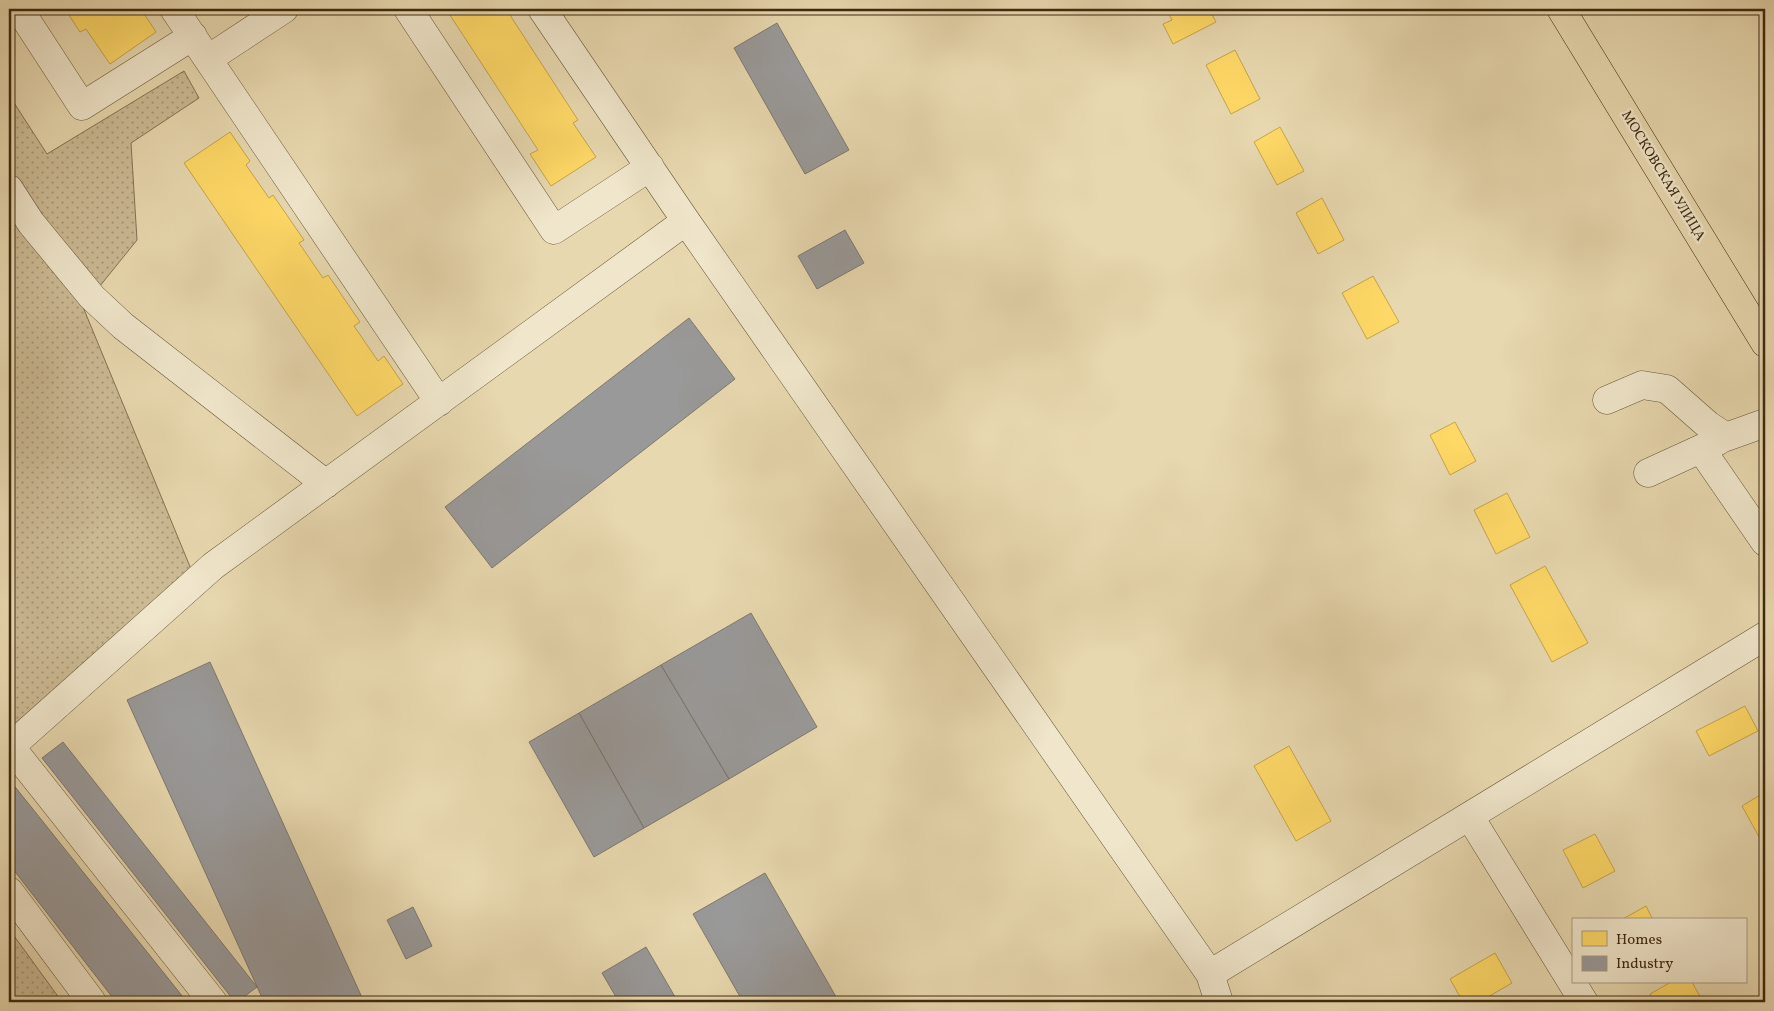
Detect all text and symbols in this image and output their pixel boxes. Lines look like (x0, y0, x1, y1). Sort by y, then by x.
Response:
street label: МОСКОВСКАЯ УЛИЦА (1616, 107, 1710, 245)
legend (1572, 918, 1746, 984)
text: Homes (1616, 930, 1662, 951)
text: Industry (1616, 954, 1673, 975)

